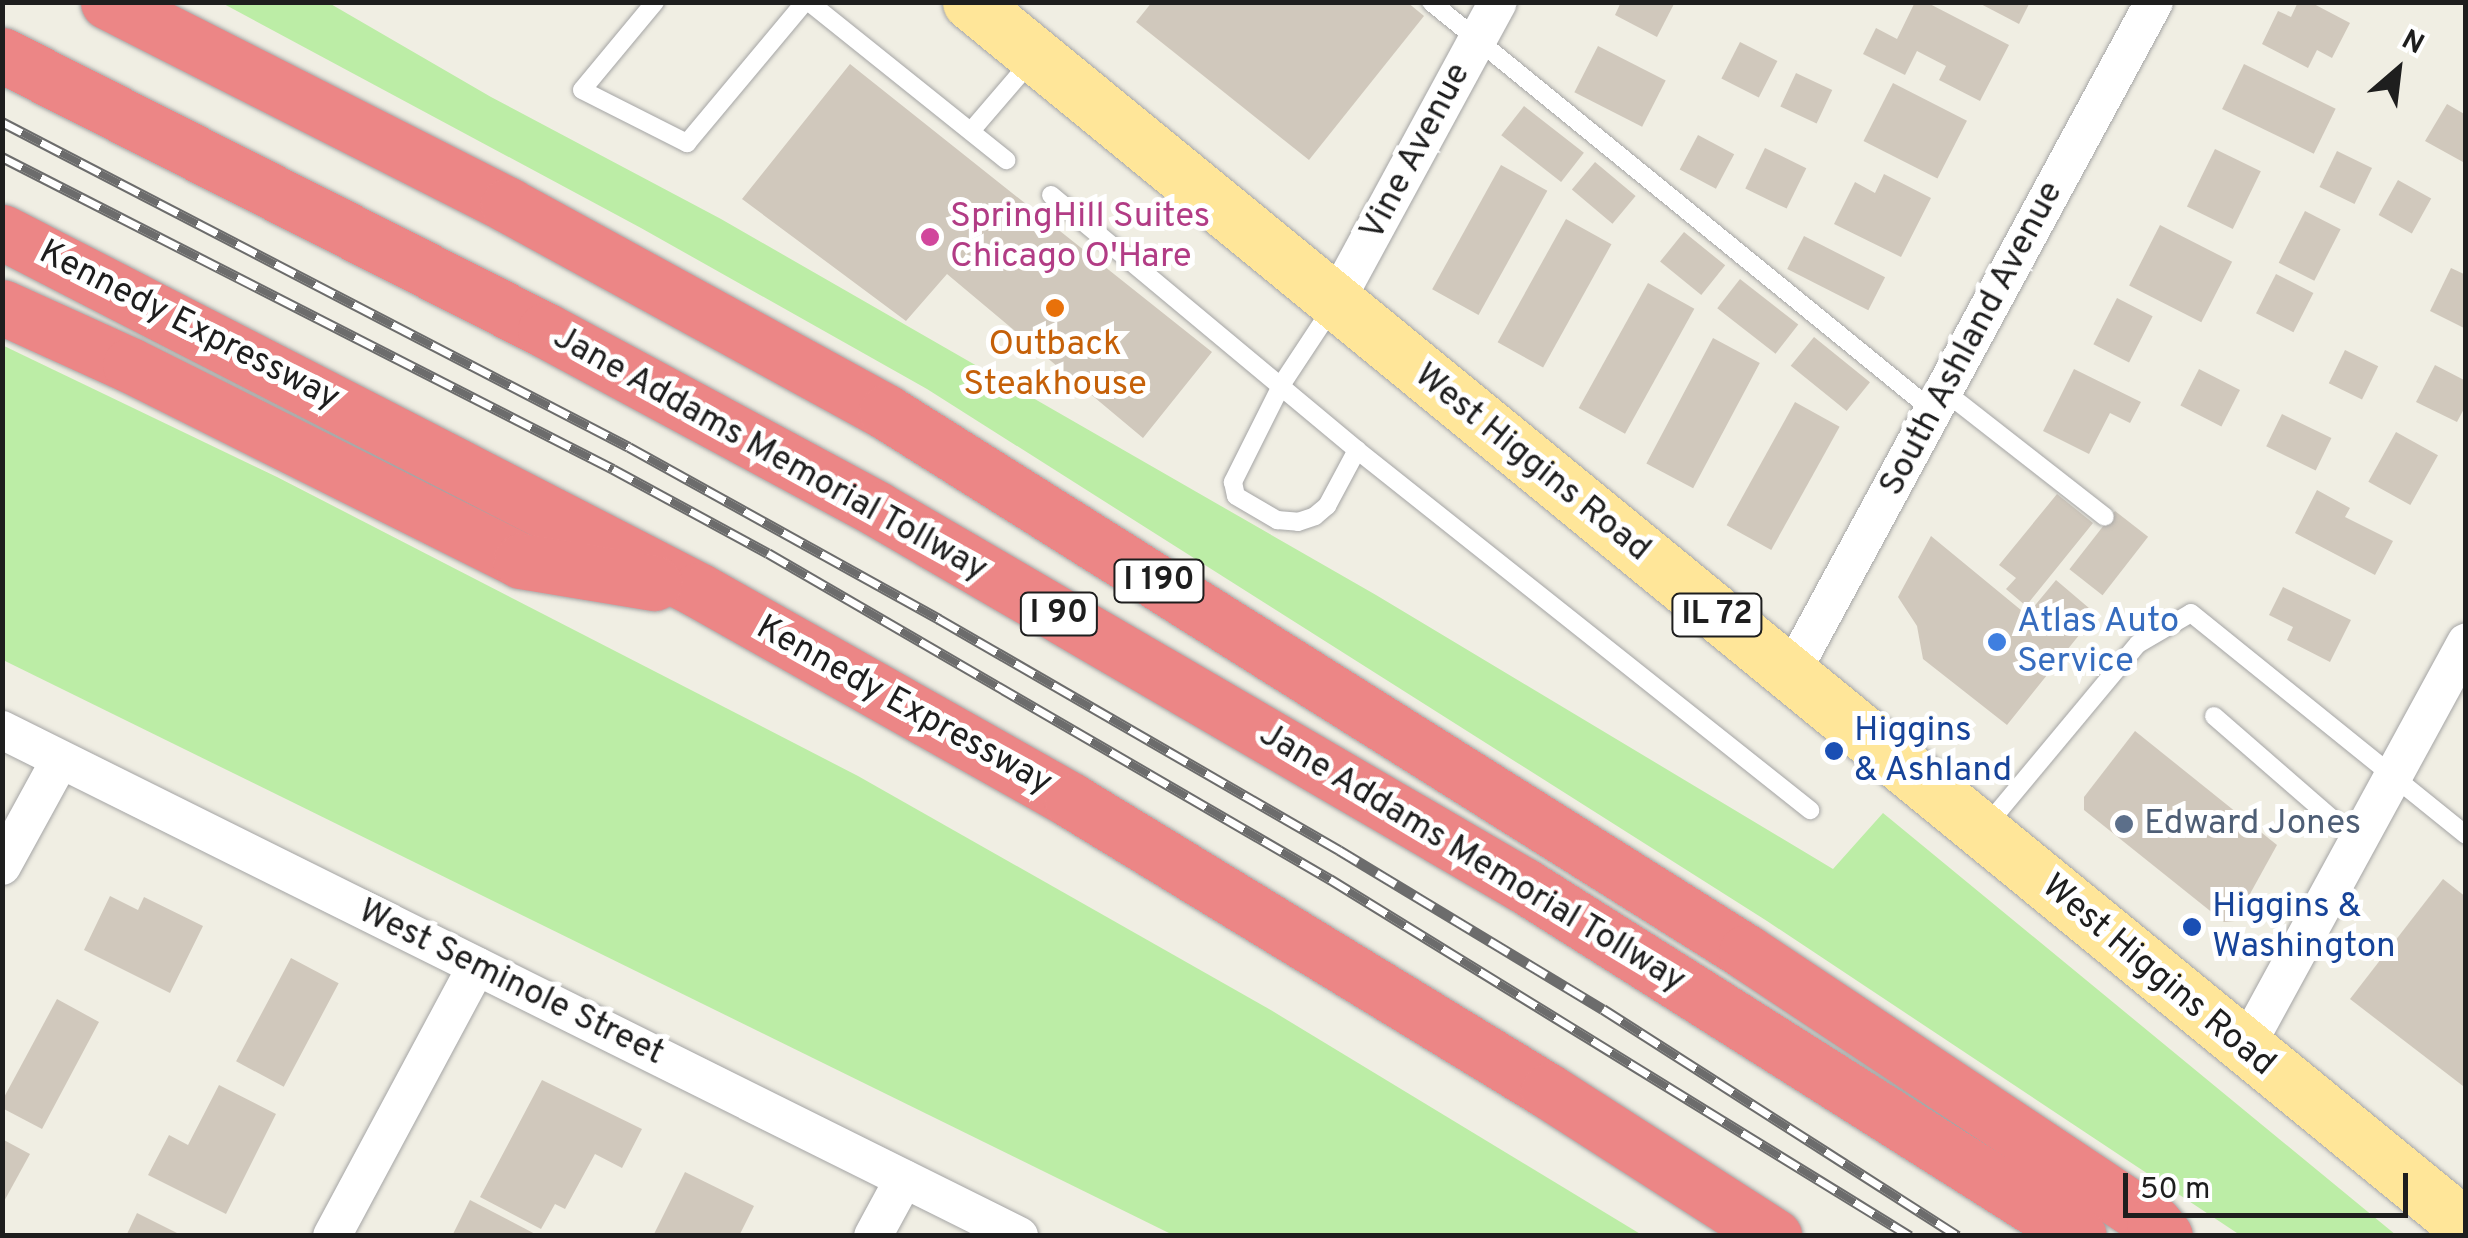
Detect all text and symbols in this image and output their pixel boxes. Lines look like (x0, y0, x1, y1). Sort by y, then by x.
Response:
north arrow (2348, 20, 2448, 120)
text: N (2395, 23, 2429, 64)
street label: Vine Avenue (1351, 56, 1481, 248)
street label: South Ashland Avenue (1871, 173, 2073, 505)
place label: SpringHill Suites Chicago O'Hare (950, 196, 1210, 278)
marker: SpringHill Suites Chicago O'Hare (919, 226, 941, 248)
street label: Kennedy Expressway (32, 232, 346, 420)
marker: Outback Steakhouse (1044, 297, 1066, 319)
street label: Jane Addams Memorial Tollway (544, 316, 996, 592)
place label: Outback Steakhouse (963, 324, 1147, 406)
street label: West Higgins Road (1405, 355, 1659, 571)
road number: I 190 (1112, 554, 1206, 608)
road number: I 90 (1019, 587, 1099, 641)
road number: IL 72 (1670, 588, 1764, 642)
place label: Atlas Auto Service (2017, 601, 2181, 683)
street label: Kennedy Expressway (749, 607, 1059, 805)
marker: Atlas Auto Service (1986, 631, 2008, 653)
place label: Higgins & Ashland (1854, 710, 2014, 792)
street label: Jane Addams Memorial Tollway (1250, 713, 1694, 1003)
marker: Higgins & Ashland (1823, 740, 1845, 762)
place label: Edward Jones (2144, 803, 2361, 845)
marker: Edward Jones (2113, 813, 2135, 835)
street label: West Higgins Road (2033, 866, 2283, 1086)
place label: Higgins & Washington (2212, 886, 2396, 968)
street label: West Seminole Street (351, 891, 671, 1075)
marker: Higgins & Washington (2181, 916, 2203, 938)
scale bar (2128, 1153, 2413, 1215)
text: 50 m (2140, 1172, 2210, 1209)

